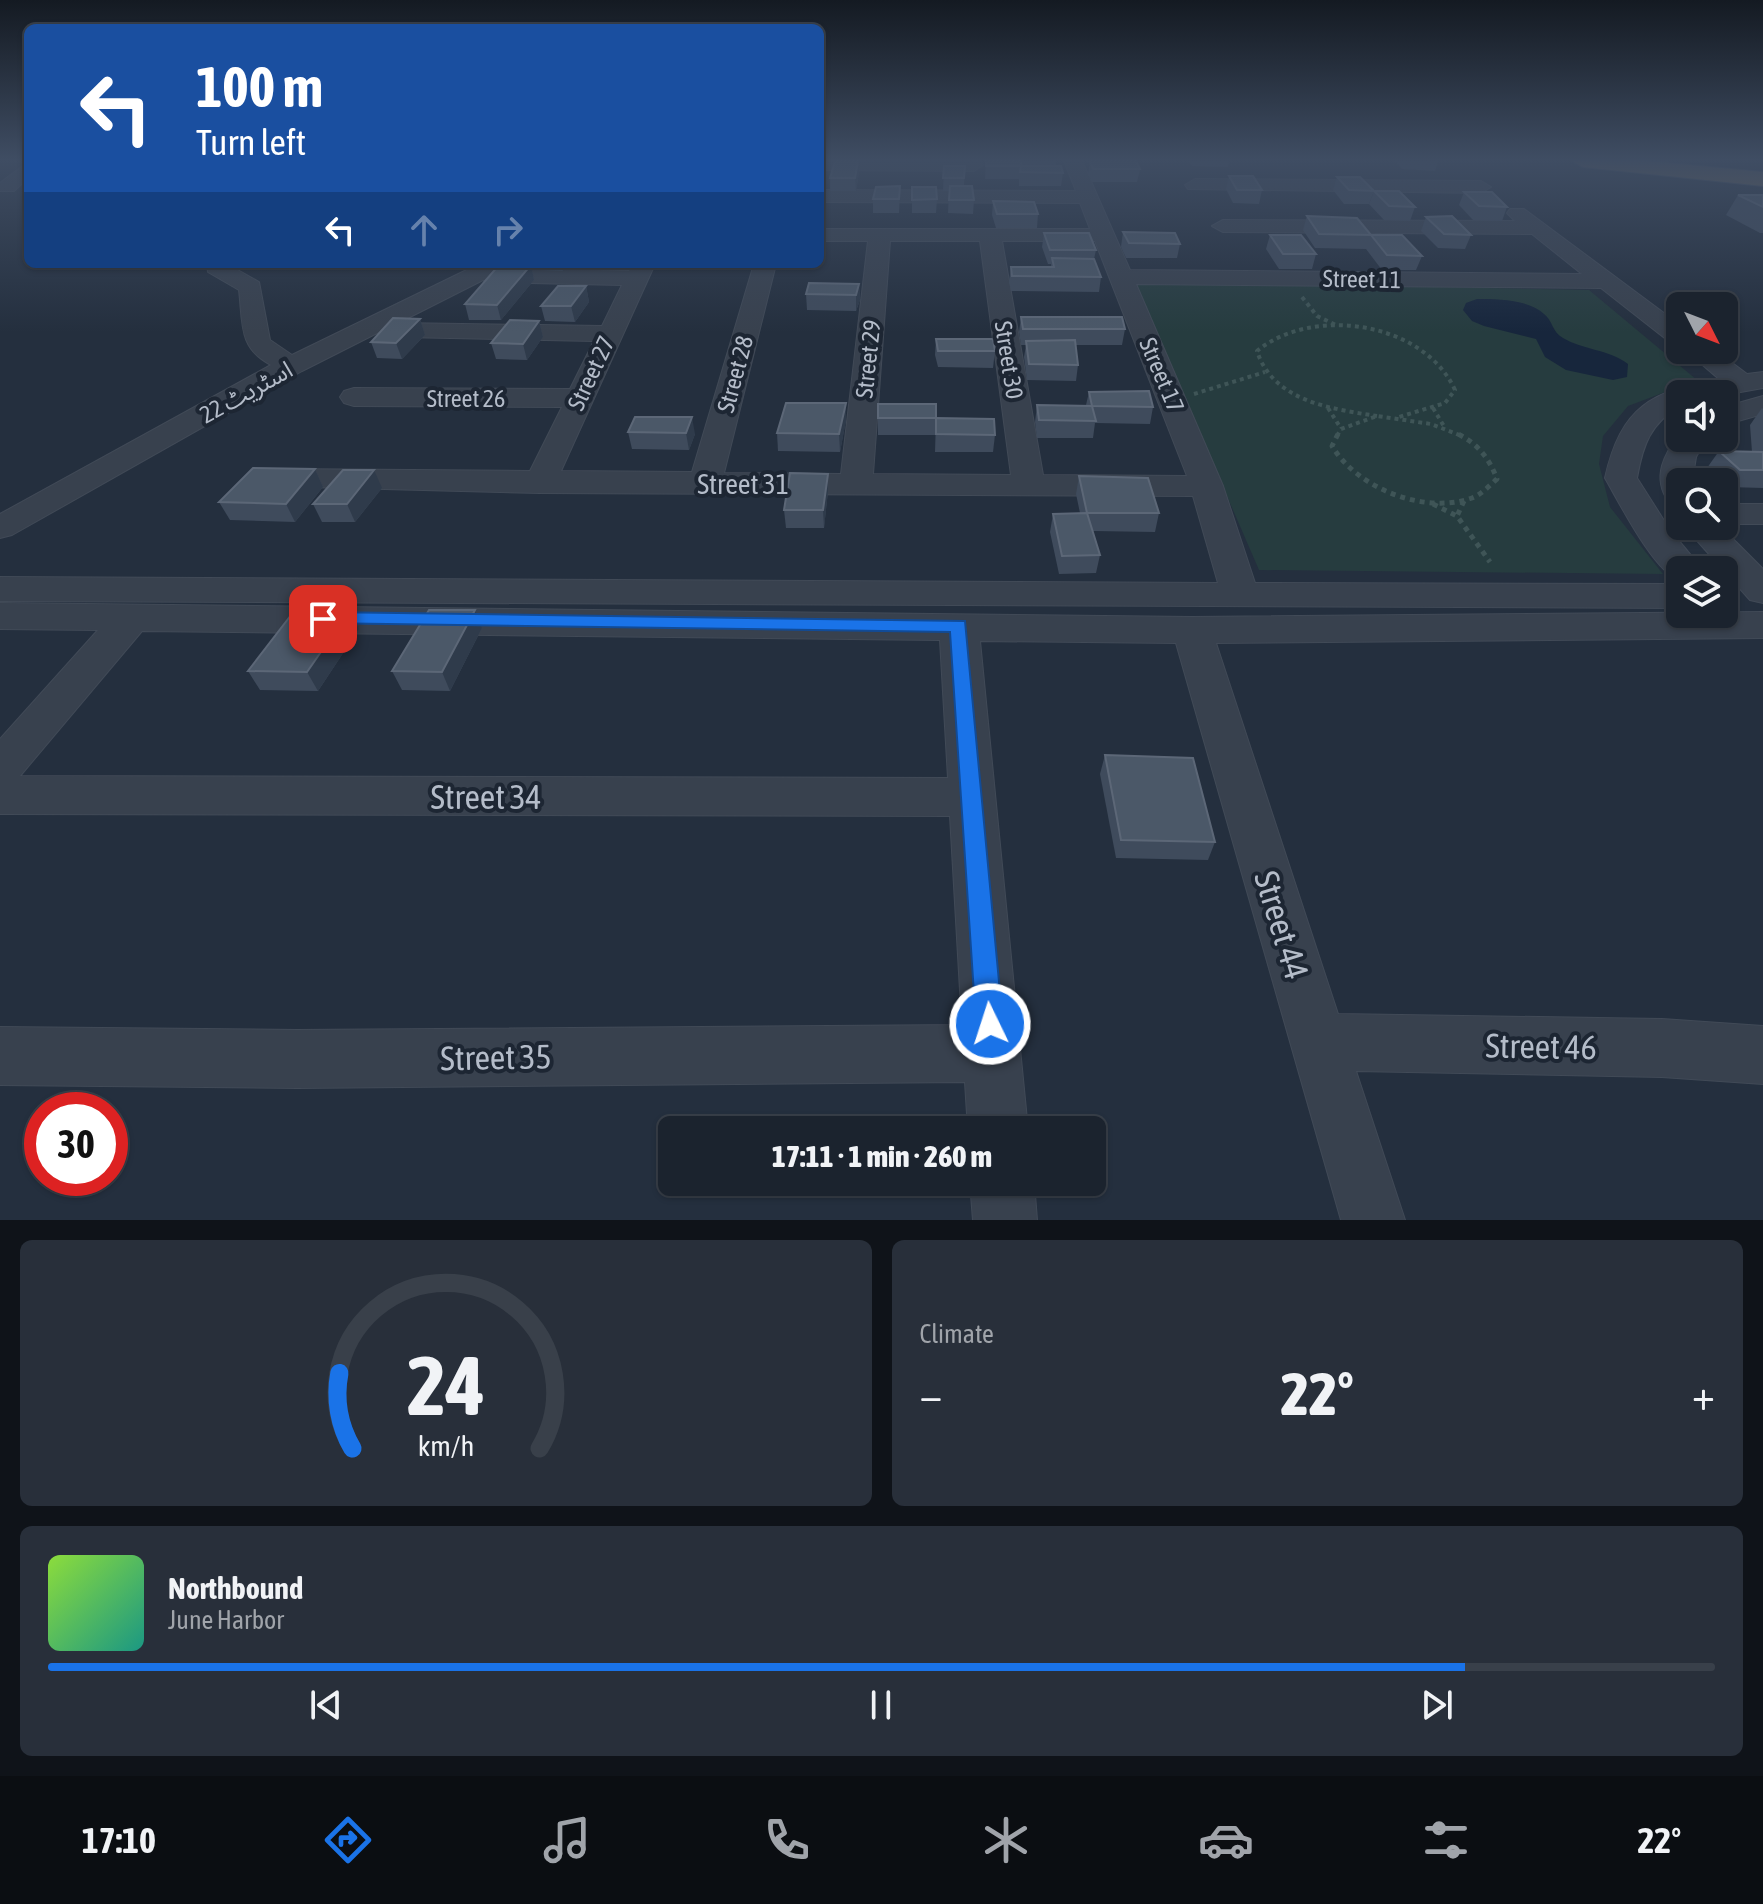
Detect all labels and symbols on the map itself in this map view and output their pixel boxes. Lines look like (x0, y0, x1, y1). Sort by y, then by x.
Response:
street label: Street 11 (1323, 265, 1401, 293)
north arrow (1666, 292, 1738, 364)
street label: Street 29 (850, 319, 886, 399)
street label: Street 30 (990, 319, 1028, 401)
street label: Street 27 (562, 332, 620, 414)
street label: Street 28 (712, 333, 758, 415)
street label: Street 17 (1134, 334, 1190, 416)
street label: اسٹریٹ 22 (195, 356, 297, 429)
street label: Street 26 (427, 385, 505, 412)
street label: Street 31 (697, 468, 789, 500)
pin (289, 585, 357, 653)
street label: Street 34 (430, 777, 542, 816)
street label: Street 44 (1247, 866, 1317, 984)
position arrow (948, 982, 1032, 1066)
street label: Street 46 (1485, 1026, 1597, 1066)
street label: Street 35 (440, 1037, 552, 1077)
speed limit sign: 30 (24, 1092, 128, 1196)

